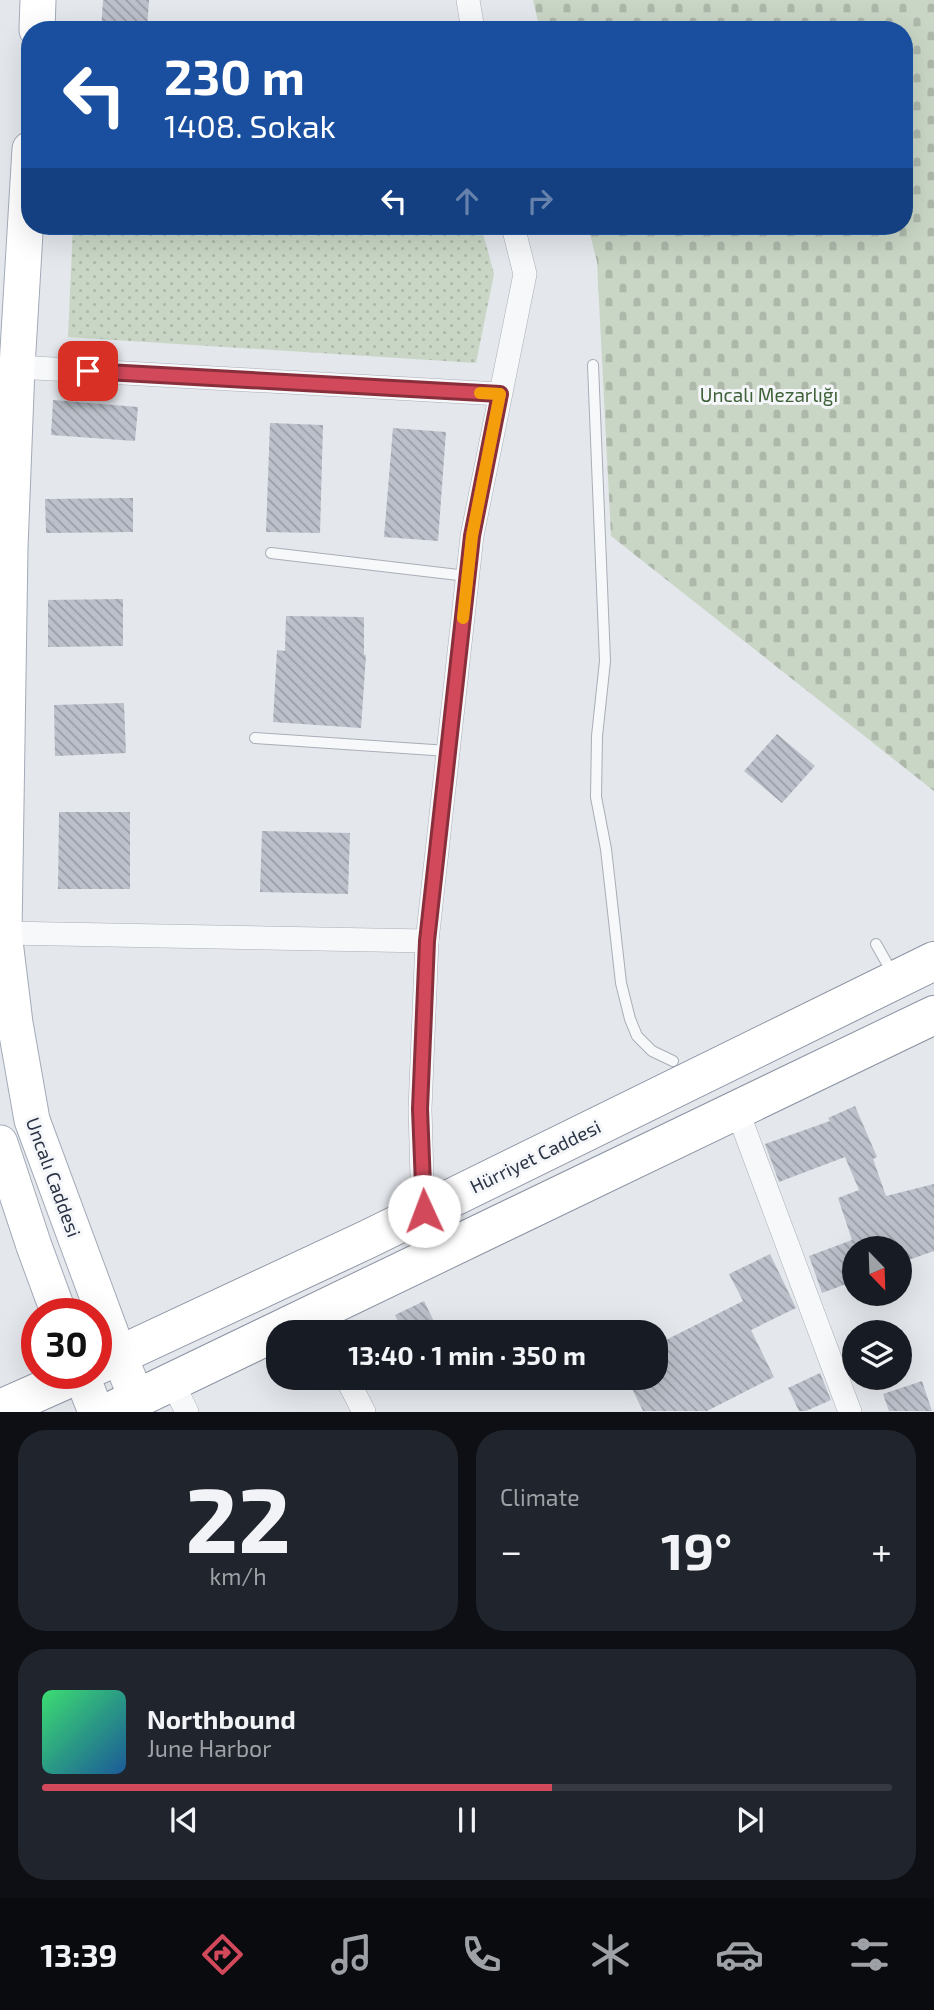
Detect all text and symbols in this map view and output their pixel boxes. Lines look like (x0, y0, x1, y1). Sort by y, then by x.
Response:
text: 230 m (164, 46, 305, 105)
icon: left (49, 49, 140, 140)
text: 1408. Sokak (164, 106, 336, 144)
icon: left (375, 182, 413, 220)
icon: ahead (448, 182, 486, 220)
icon: right (521, 182, 559, 220)
pin (58, 341, 118, 401)
icon: arrive (69, 352, 107, 390)
park label: Uncalı Mezarlığı (700, 383, 838, 406)
street label: Uncalı Caddesi (22, 1114, 86, 1240)
street label: Hürriyet Caddesi (466, 1114, 604, 1198)
position arrow (387, 1174, 461, 1248)
north arrow (842, 1236, 912, 1306)
map controls (842, 1236, 912, 1390)
speed limit sign: 30 (21, 1298, 112, 1389)
button: layers (842, 1320, 912, 1390)
text: 13:40 · 1 min · 350 m (348, 1339, 586, 1370)
text: 22 (185, 1462, 291, 1571)
text: Climate (500, 1483, 580, 1511)
text: 19° (661, 1518, 732, 1580)
text: − (500, 1527, 522, 1573)
text: + (871, 1527, 892, 1573)
text: km/h (209, 1562, 267, 1590)
text: Northbound (147, 1703, 296, 1734)
text: June Harbor (147, 1734, 271, 1762)
icon: previous (165, 1801, 203, 1839)
icon: pause (448, 1801, 486, 1839)
icon: next (731, 1801, 769, 1839)
icon: directions (198, 1930, 247, 1979)
icon: music (327, 1930, 376, 1979)
icon: phone (457, 1930, 506, 1979)
icon: climate (586, 1930, 635, 1979)
icon: car (715, 1930, 764, 1979)
icon: filters (845, 1930, 894, 1979)
text: 13:39 (40, 1935, 117, 1973)

